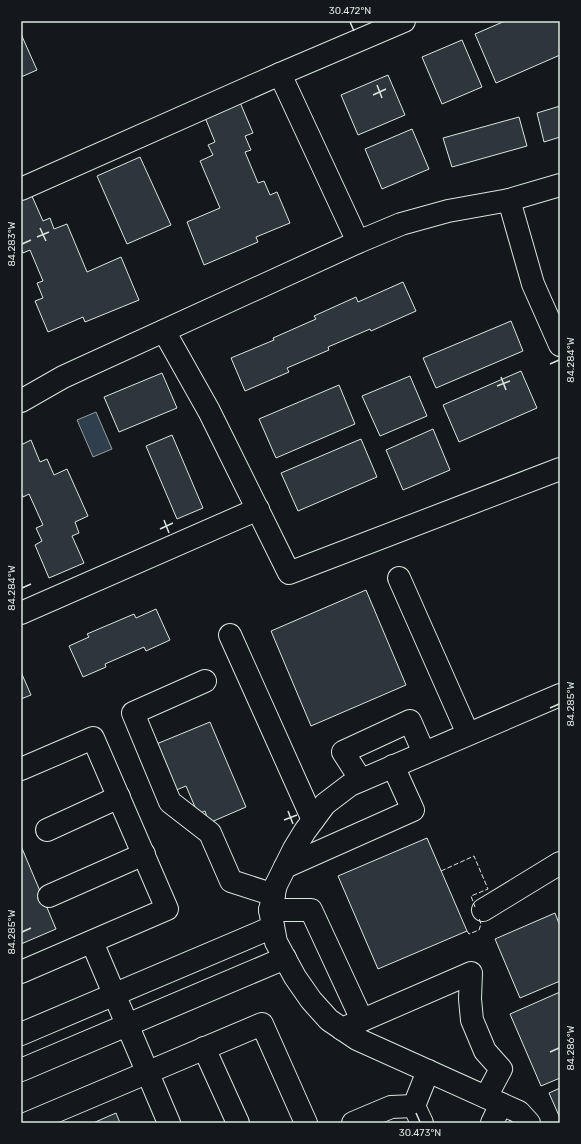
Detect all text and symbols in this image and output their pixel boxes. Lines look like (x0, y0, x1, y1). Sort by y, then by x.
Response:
text: 30.472°N (329, 5, 371, 17)
text: 84.283°W (6, 221, 18, 267)
text: 84.284°W (565, 337, 577, 383)
text: 84.284°W (6, 565, 18, 611)
text: 84.285°W (565, 682, 577, 727)
text: 84.285°W (6, 910, 18, 955)
text: 84.286°W (565, 1025, 577, 1071)
text: 30.473°N (399, 1127, 441, 1139)

